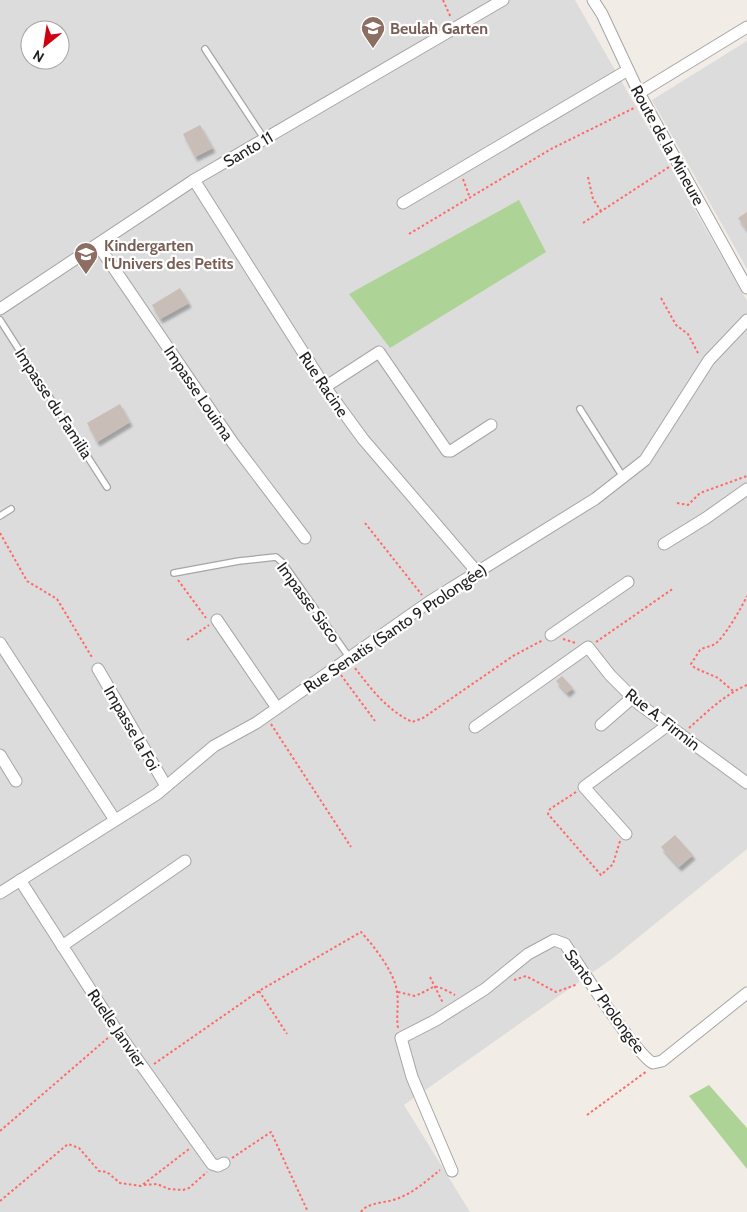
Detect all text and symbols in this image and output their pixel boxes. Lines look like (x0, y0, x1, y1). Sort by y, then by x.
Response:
school or university icon: Beulah Garten (360, 15, 386, 49)
place label: Beulah Garten (390, 19, 488, 38)
north arrow (20, 20, 70, 70)
text: N (30, 46, 47, 67)
street label: Route de la Mineure (627, 82, 708, 209)
street label: Santo 11 (220, 128, 276, 171)
place label: Kindergarten l'Univers des Petits (104, 236, 234, 273)
school or university icon: Kindergarten l'Univers des Petits (73, 241, 99, 275)
street label: Impasse Louima (160, 342, 237, 444)
street label: Impasse du Familia (11, 344, 97, 462)
street label: Rue Racine (295, 348, 352, 421)
street label: Impasse Sisco (273, 558, 344, 646)
street label: Rue Senatis (Santo 9 Prolongée) (300, 560, 490, 697)
street label: Impasse la Foi (100, 683, 163, 774)
street label: Rue A. Firmin (622, 684, 704, 754)
street label: Santo 7 Prolongée (561, 946, 649, 1057)
street label: Ruelle Janvier (84, 986, 150, 1072)

